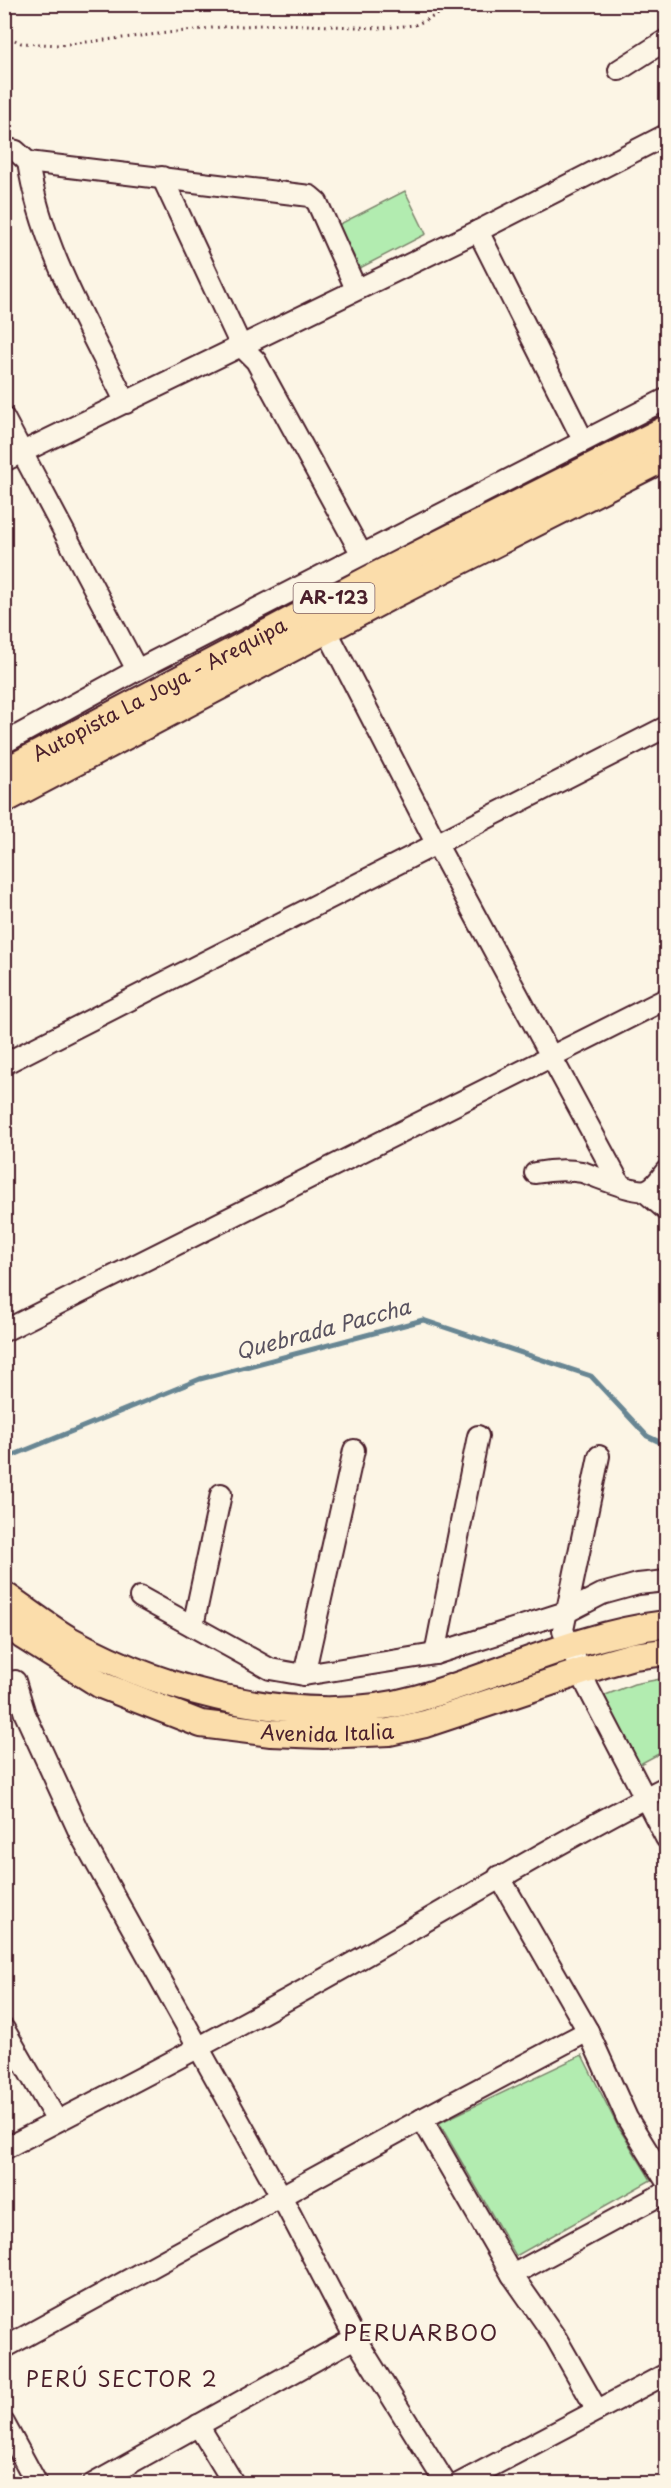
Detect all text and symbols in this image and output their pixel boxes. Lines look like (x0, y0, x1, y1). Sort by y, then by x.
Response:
road number: AR-123 (294, 583, 374, 613)
street label: Autopista La Joya - Arequipa (27, 609, 292, 768)
water label: Quebrada Paccha (231, 1289, 414, 1367)
street label: Avenida Italia (259, 1716, 395, 1749)
district label: PERUARBOO (343, 2315, 499, 2348)
district label: PERÚ SECTOR 2 (26, 2362, 218, 2394)

